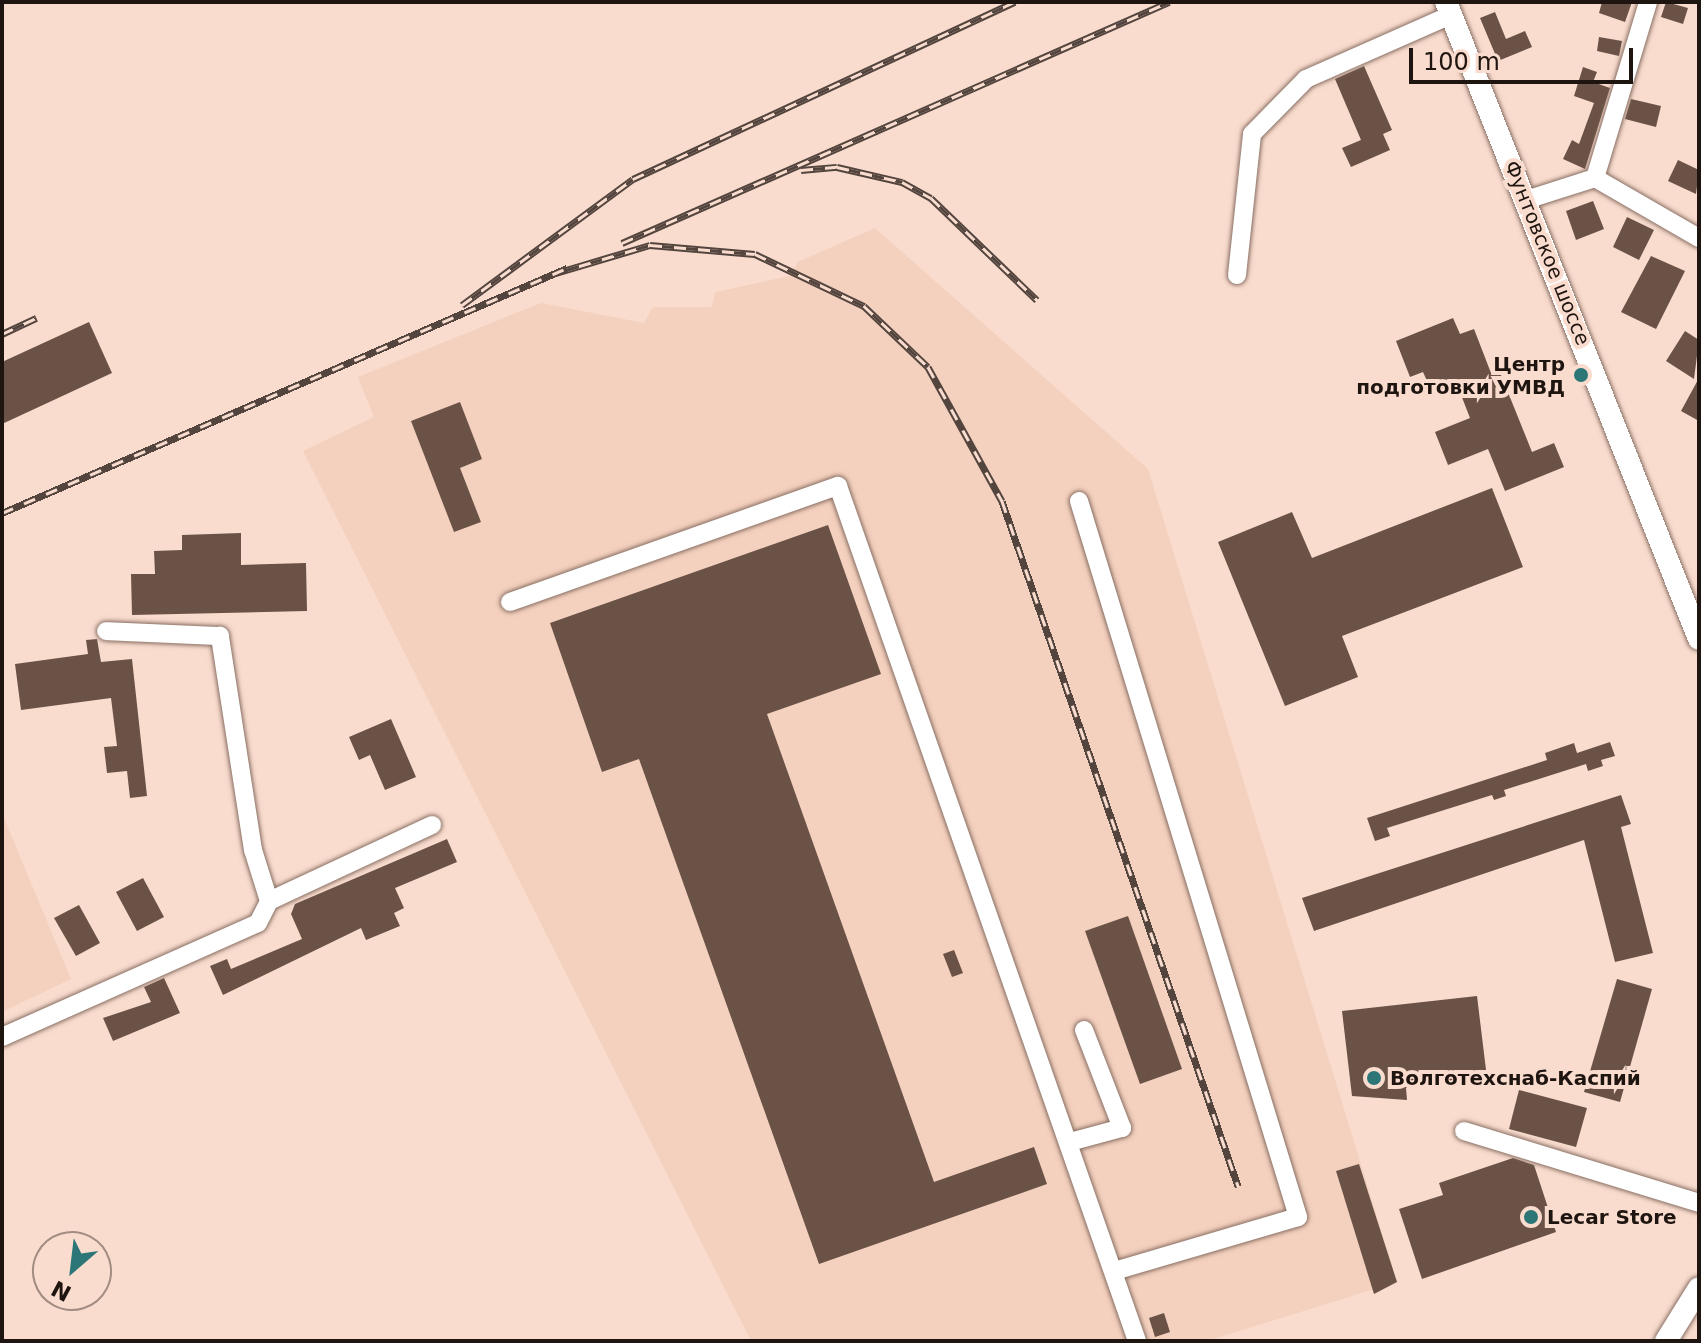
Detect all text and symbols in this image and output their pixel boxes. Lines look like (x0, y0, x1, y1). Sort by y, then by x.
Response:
scale bar (1413, 32, 1637, 82)
text: 100 m (1423, 48, 1500, 76)
street label: Фунтовское шоссе (1499, 157, 1595, 349)
place label: Центр подготовки УМВД (1356, 352, 1565, 399)
marker: Центр подготовки УМВД (1572, 366, 1590, 384)
place label: Волготехснаб-Каспий (1390, 1066, 1641, 1090)
marker: Волготехснаб-Каспий (1365, 1069, 1383, 1087)
place label: Lecar Store (1547, 1205, 1677, 1229)
marker: Lecar Store (1522, 1208, 1540, 1226)
north arrow (32, 1231, 112, 1311)
text: N (47, 1276, 75, 1306)

